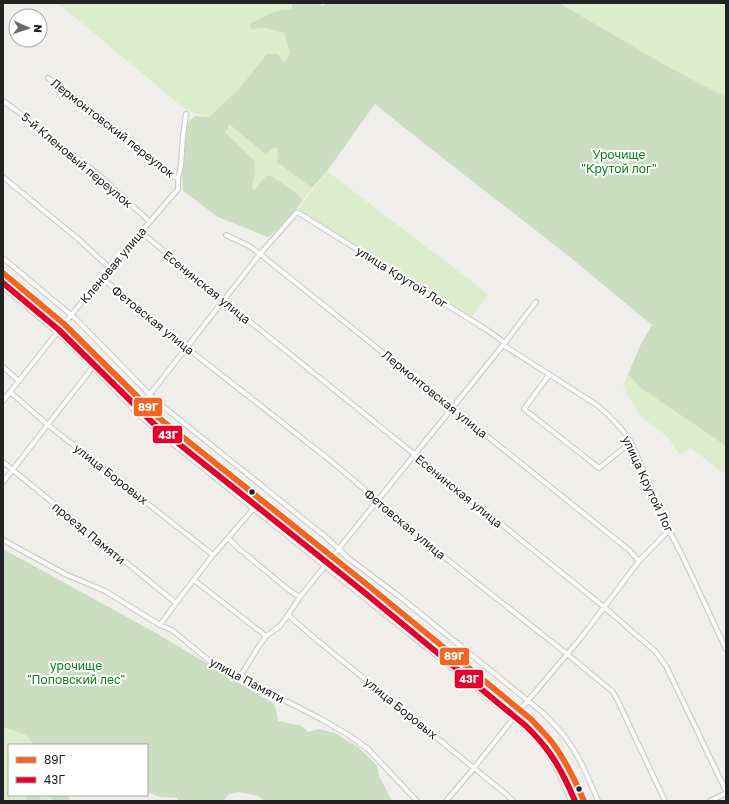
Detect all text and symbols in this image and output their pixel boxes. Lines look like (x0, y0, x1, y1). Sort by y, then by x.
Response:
north arrow (8, 8, 48, 48)
text: N (32, 24, 45, 33)
street label: Лермонтовский переулок (48, 75, 178, 181)
street label: 5-й Кленовый переулок (18, 109, 136, 211)
park label: Урочище "Крутой лог" (581, 147, 657, 176)
street label: Кленовая улица (76, 224, 150, 306)
street label: улица Крутой Лог (353, 243, 451, 311)
street label: Есенинская улица (160, 247, 254, 327)
street label: Фетовская улица (109, 282, 197, 358)
street label: Лермонтовская улица (379, 347, 491, 441)
line badge: 89Г (133, 397, 163, 417)
text: 89Г (138, 400, 158, 413)
line badge: 43Г (152, 425, 183, 444)
text: 43Г (158, 428, 178, 441)
street label: улица Крутой Лог (619, 433, 677, 535)
street label: улица Боровых (71, 440, 151, 508)
street label: Есенинская улица (412, 451, 506, 531)
street label: Фетовская улица (361, 485, 449, 563)
unlabelled marker (247, 487, 257, 497)
street label: проезд Памяти (49, 499, 129, 567)
line badge: 89Г (439, 647, 470, 666)
text: 89Г (444, 649, 464, 662)
street label: улица Памяти (207, 654, 287, 706)
park label: урочище "Поповский лес" (27, 658, 125, 687)
line badge: 43Г (454, 669, 484, 689)
text: 43Г (459, 672, 479, 685)
street label: улица Боровых (361, 674, 441, 742)
legend (8, 744, 148, 796)
text: 89Г (44, 752, 66, 767)
text: 43Г (44, 772, 65, 787)
unlabelled marker (574, 784, 584, 794)

